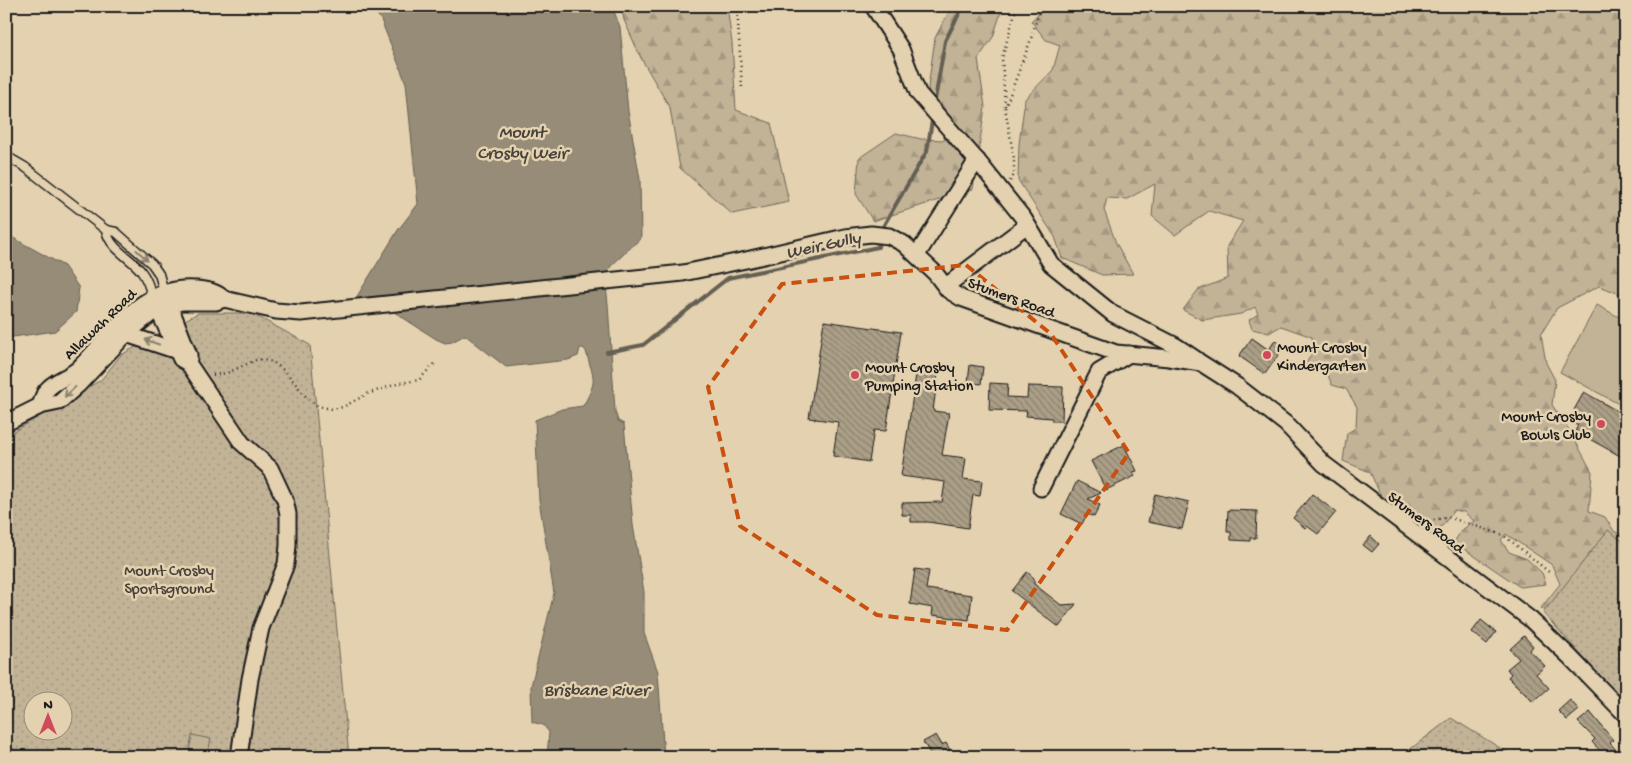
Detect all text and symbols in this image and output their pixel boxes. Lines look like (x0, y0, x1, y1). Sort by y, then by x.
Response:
water label: Mount Crosby Weir (477, 123, 570, 165)
water label: Weir Gully (784, 228, 864, 265)
one-way arrow (135, 249, 148, 261)
street label: Stumers Road (965, 275, 1059, 324)
street label: Allawah Road (61, 285, 143, 365)
one-way arrow (144, 337, 160, 347)
place label: Mount Crosby Kindergarten (1277, 340, 1367, 377)
marker: Mount Crosby Kindergarten (1261, 349, 1273, 361)
place label: Mount Crosby Pumping Station (864, 360, 974, 397)
marker: Mount Crosby Pumping Station (849, 369, 861, 381)
one-way arrow (64, 386, 76, 398)
place label: Mount Crosby Bowls Club (1501, 409, 1592, 446)
marker: Mount Crosby Bowls Club (1595, 418, 1607, 430)
street label: Stumers Road (1383, 489, 1468, 560)
park label: Mount Crosby Sportsground (124, 563, 215, 600)
water label: Brisbane River (544, 681, 652, 702)
north arrow (22, 690, 72, 740)
text: N (43, 697, 53, 714)

